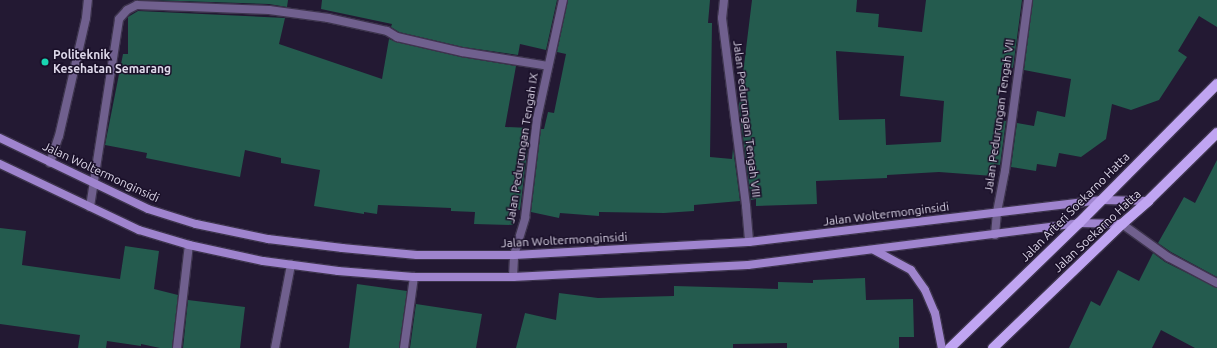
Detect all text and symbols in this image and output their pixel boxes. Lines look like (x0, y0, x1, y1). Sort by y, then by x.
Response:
street label: Jalan Pedurungan Tengah VII (981, 38, 1017, 194)
street label: Jalan Pedurungan Tengah VIII (730, 39, 764, 199)
place label: Politeknik Kesehatan Semarang (53, 48, 171, 76)
marker: Politeknik Kesehatan Semarang (40, 57, 50, 67)
street label: Jalan Pedurungan Tengah IX (503, 72, 541, 224)
street label: Jalan Woltermonginsidi (40, 139, 162, 205)
street label: Jalan Arteri Soekarno Hatta (1017, 149, 1133, 265)
street label: Jalan Soekarno Hatta (1050, 187, 1144, 275)
street label: Jalan Woltermonginsidi (822, 199, 950, 229)
street label: Jalan Woltermonginsidi (500, 229, 628, 251)

